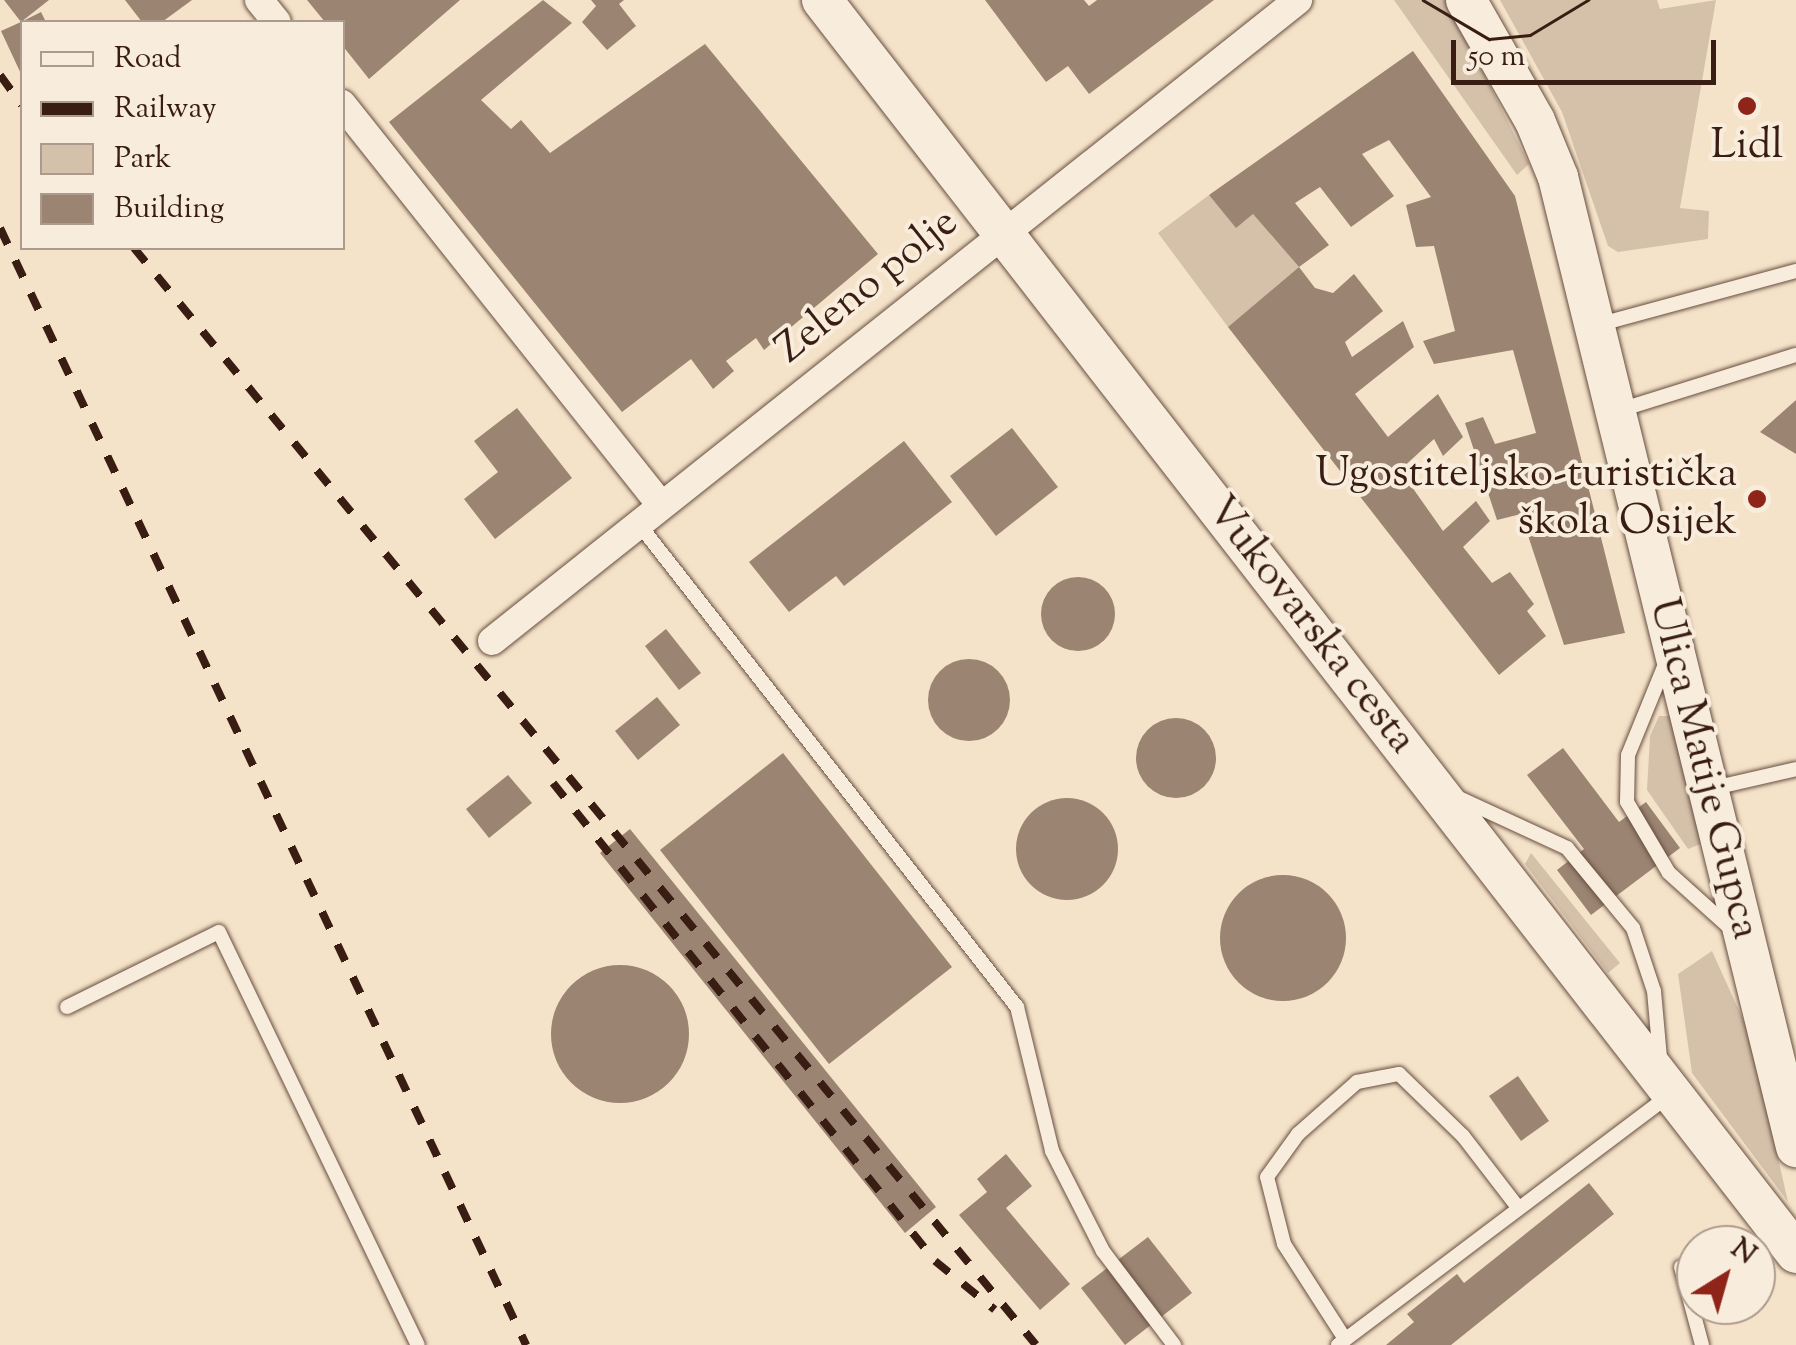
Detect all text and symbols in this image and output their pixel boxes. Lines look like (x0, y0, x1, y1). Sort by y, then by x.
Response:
legend (20, 20, 345, 250)
scale bar (1456, 20, 1721, 82)
text: 50 m (1468, 36, 1525, 79)
text: Road (114, 38, 181, 81)
text: Railway (114, 88, 217, 131)
marker: Lidl (1736, 95, 1758, 117)
place label: Lidl (1711, 122, 1783, 172)
text: Park (114, 138, 171, 181)
text: Building (114, 188, 224, 231)
street label: Zeleno polje (767, 199, 969, 375)
place label: Ugostiteljsko-turistička škola Osijek (1315, 450, 1737, 548)
street label: Vukovarska cesta (1194, 487, 1426, 765)
marker: Ugostiteljsko-turistička škola Osijek (1746, 488, 1768, 510)
street label: Ulica Matije Gupca (1636, 594, 1770, 944)
north arrow (1676, 1225, 1776, 1325)
text: N (1722, 1230, 1764, 1275)

